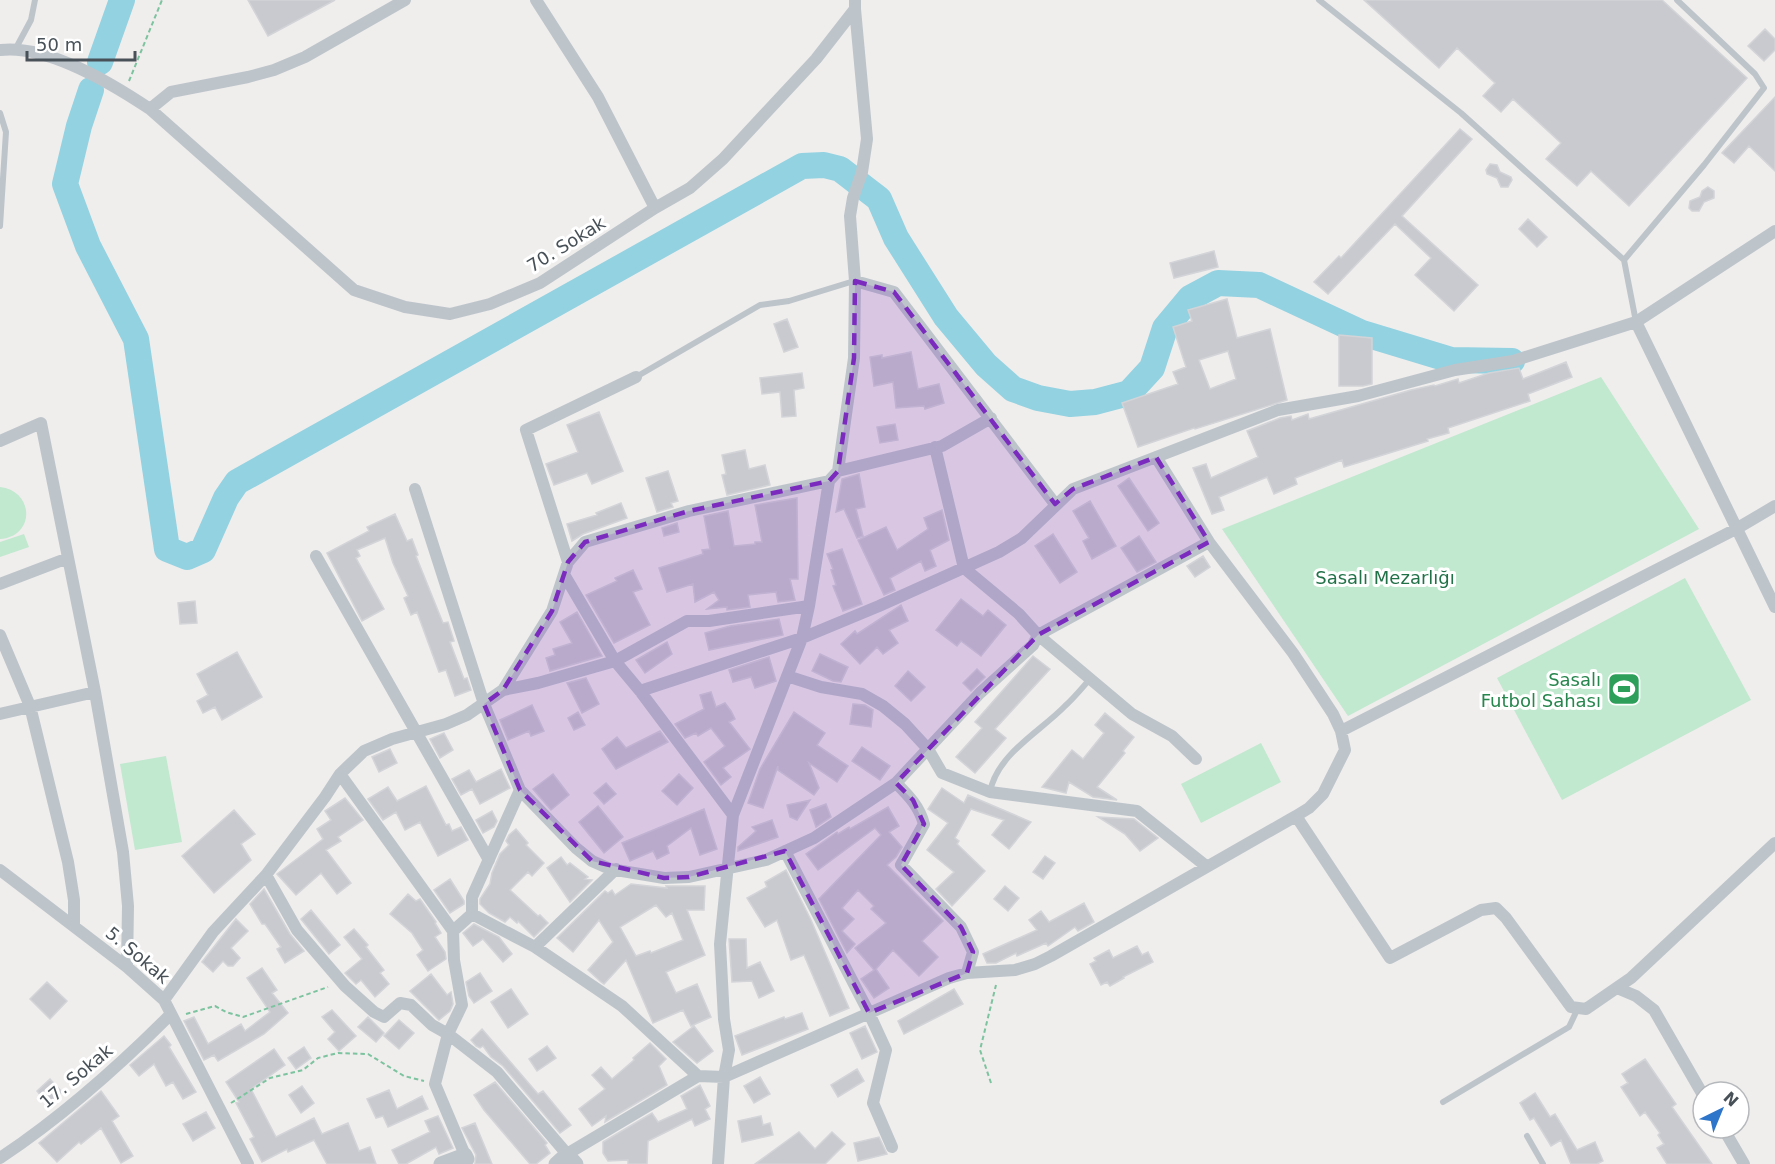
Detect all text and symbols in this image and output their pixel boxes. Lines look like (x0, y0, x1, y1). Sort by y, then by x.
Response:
scale bar (27, 24, 135, 62)
text: 50 m (36, 34, 82, 55)
street label: 70. Sokak (523, 211, 610, 276)
park label: Sasalı Mezarlığı (1315, 567, 1455, 588)
place label: Sasalı Futbol Sahası (1481, 669, 1601, 711)
sports icon: Sasalı Futbol Sahası (1606, 671, 1642, 707)
street label: 5. Sokak (102, 922, 175, 988)
street label: 17. Sokak (35, 1039, 117, 1112)
north arrow (1691, 1080, 1751, 1140)
text: N (1720, 1088, 1742, 1111)

